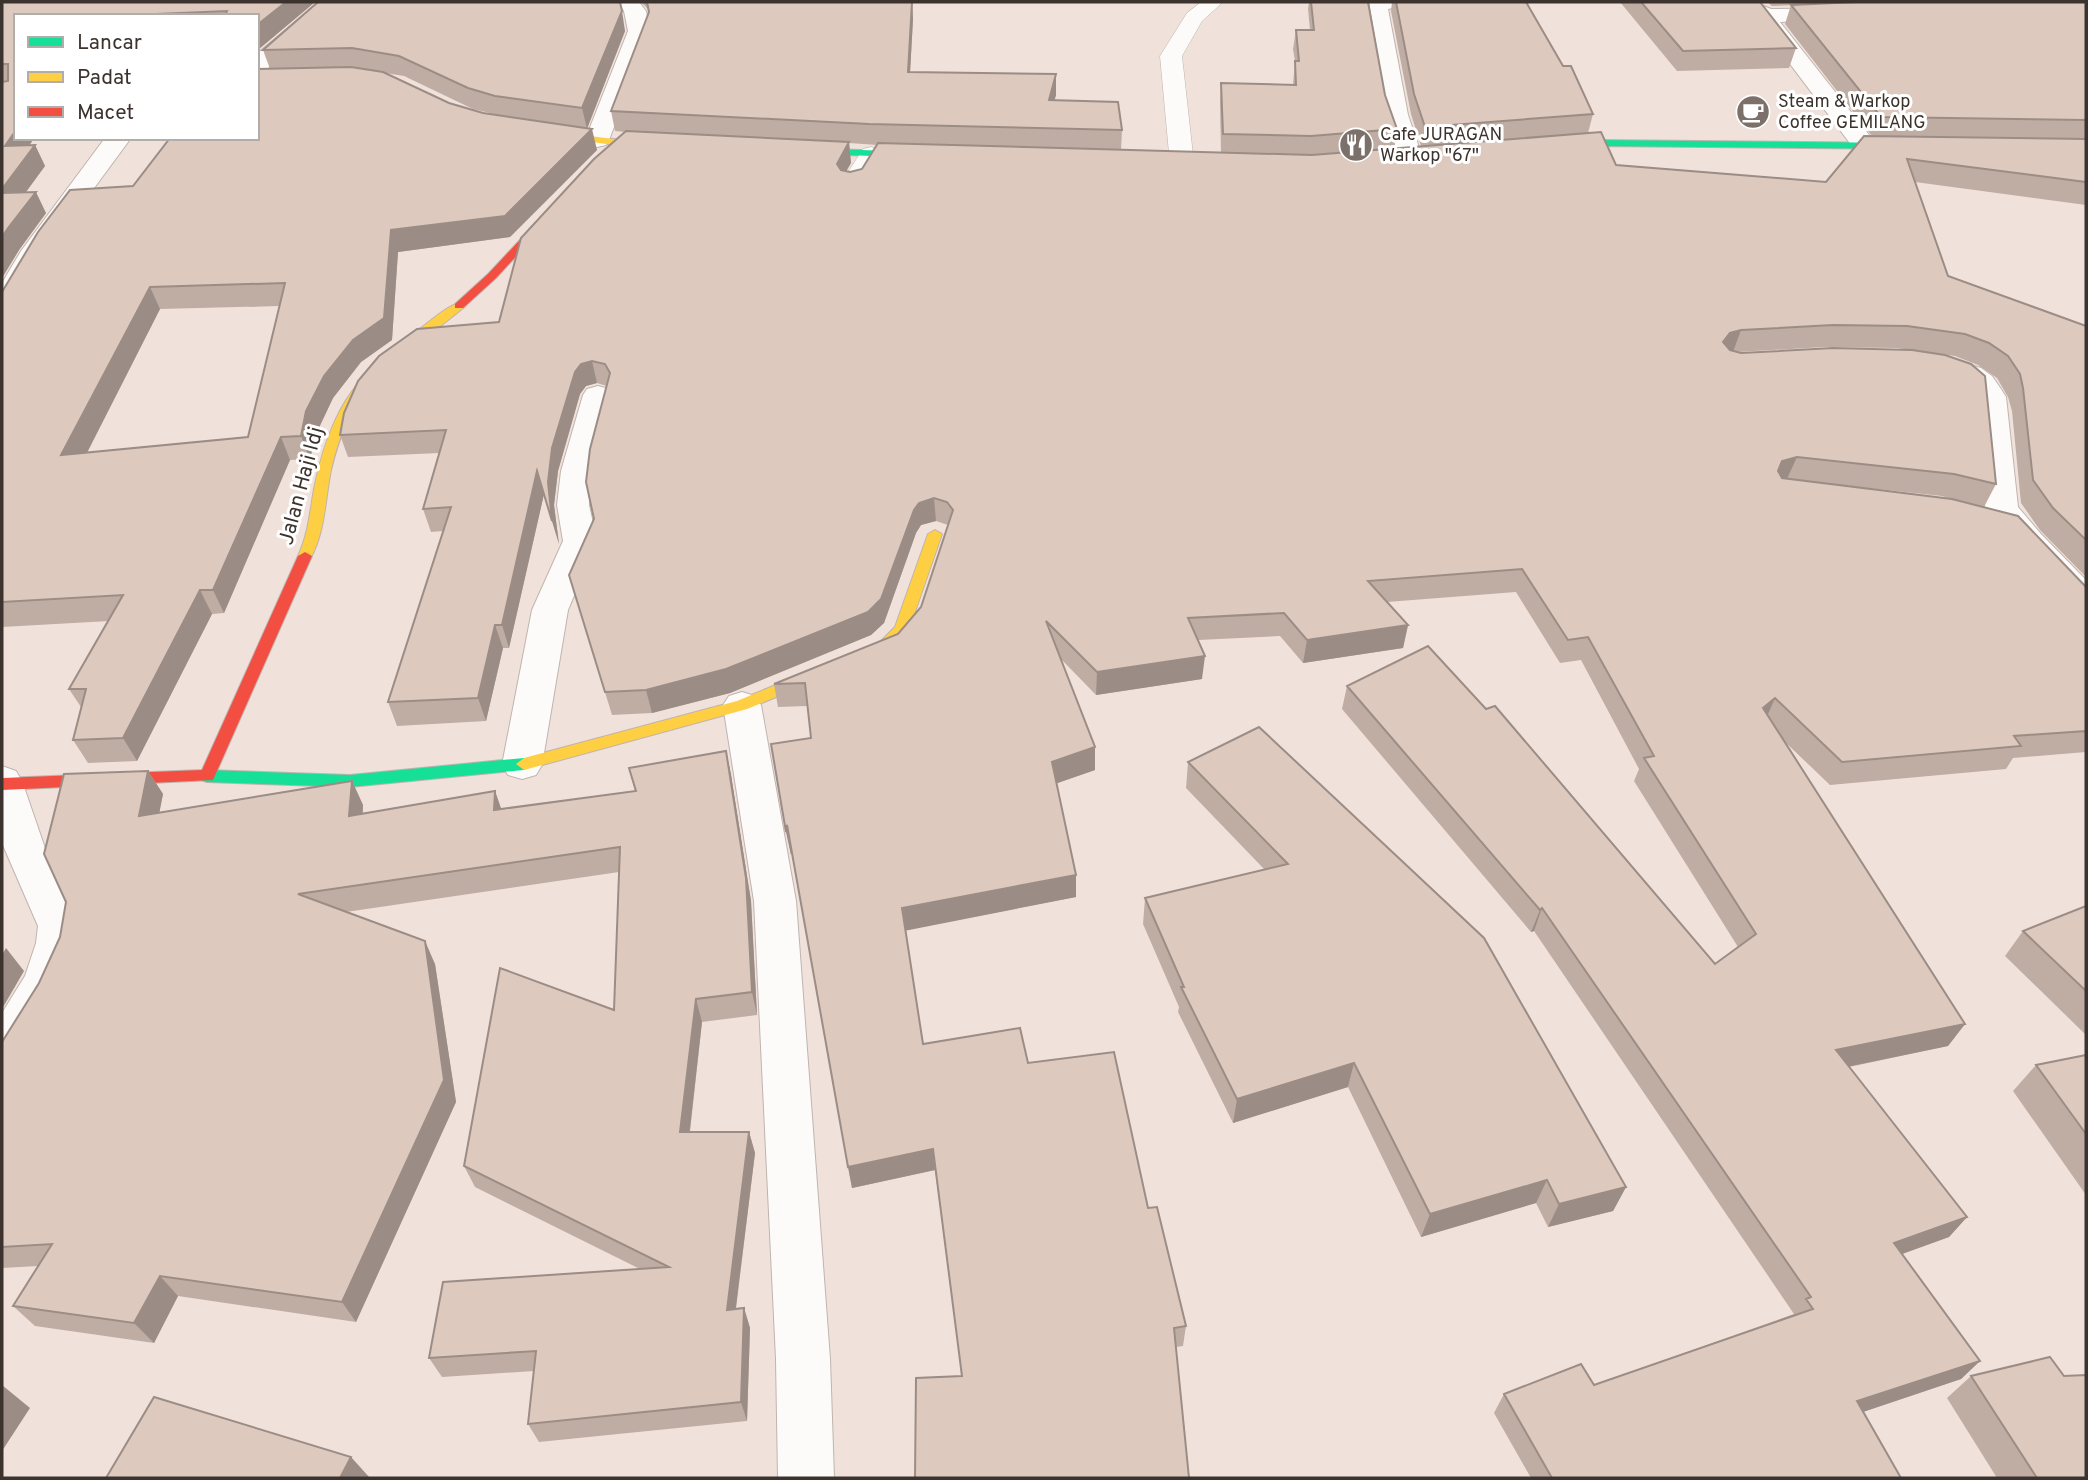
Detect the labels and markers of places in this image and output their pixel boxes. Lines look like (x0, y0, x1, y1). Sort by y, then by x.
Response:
place label: Steam & Warkop Coffee GEMILANG (1778, 91, 1926, 135)
cafe icon: Steam & Warkop Coffee GEMILANG (1734, 93, 1772, 131)
place label: Cafe JURAGAN Warkop "67" (1380, 124, 1502, 168)
restaurant icon: Cafe JURAGAN Warkop "67" (1337, 126, 1375, 164)

